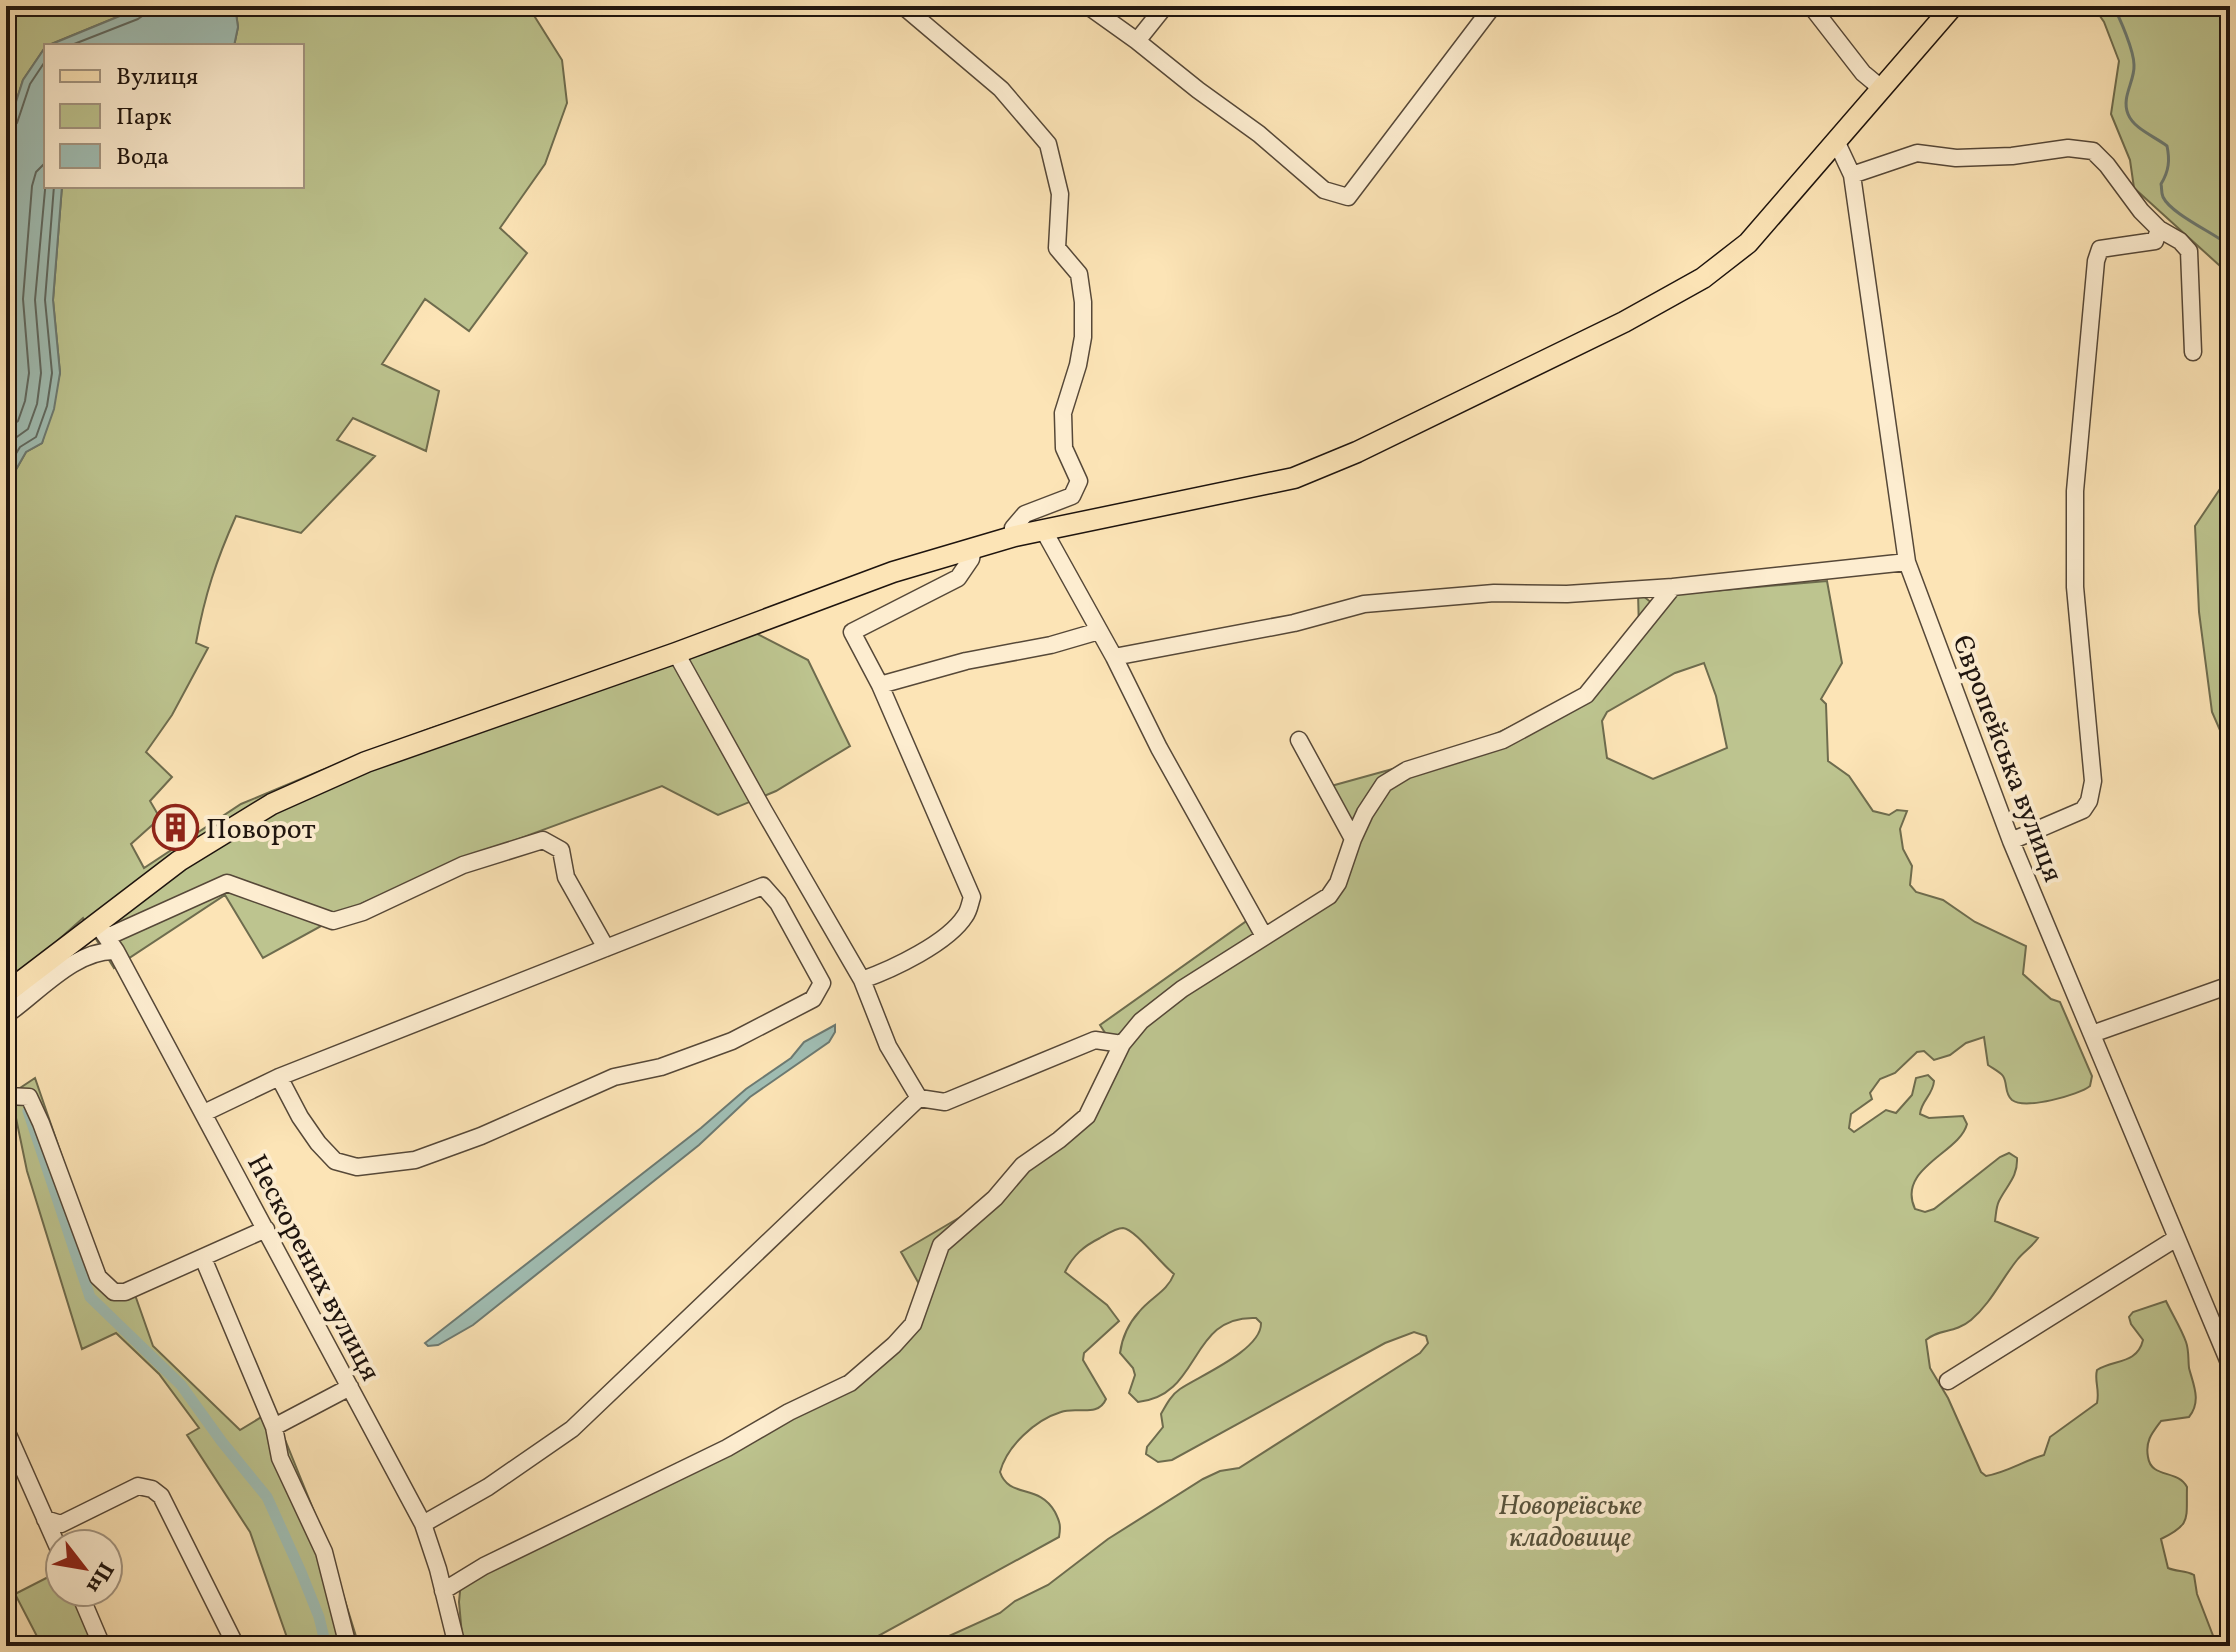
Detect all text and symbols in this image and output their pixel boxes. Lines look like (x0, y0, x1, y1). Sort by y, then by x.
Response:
legend (44, 44, 304, 188)
text: Вулиця (116, 61, 198, 95)
text: Парк (116, 101, 172, 135)
text: Вода (116, 141, 169, 175)
street label: Європейська вулиця (1942, 630, 2072, 888)
building icon: Поворот (151, 804, 199, 852)
place label: Поворот (206, 811, 316, 850)
street label: Нескорених вулиця (237, 1148, 389, 1388)
park label: Новореївське кладовище (1498, 1487, 1642, 1558)
north arrow (44, 1528, 124, 1608)
text: Пн (78, 1556, 120, 1598)

